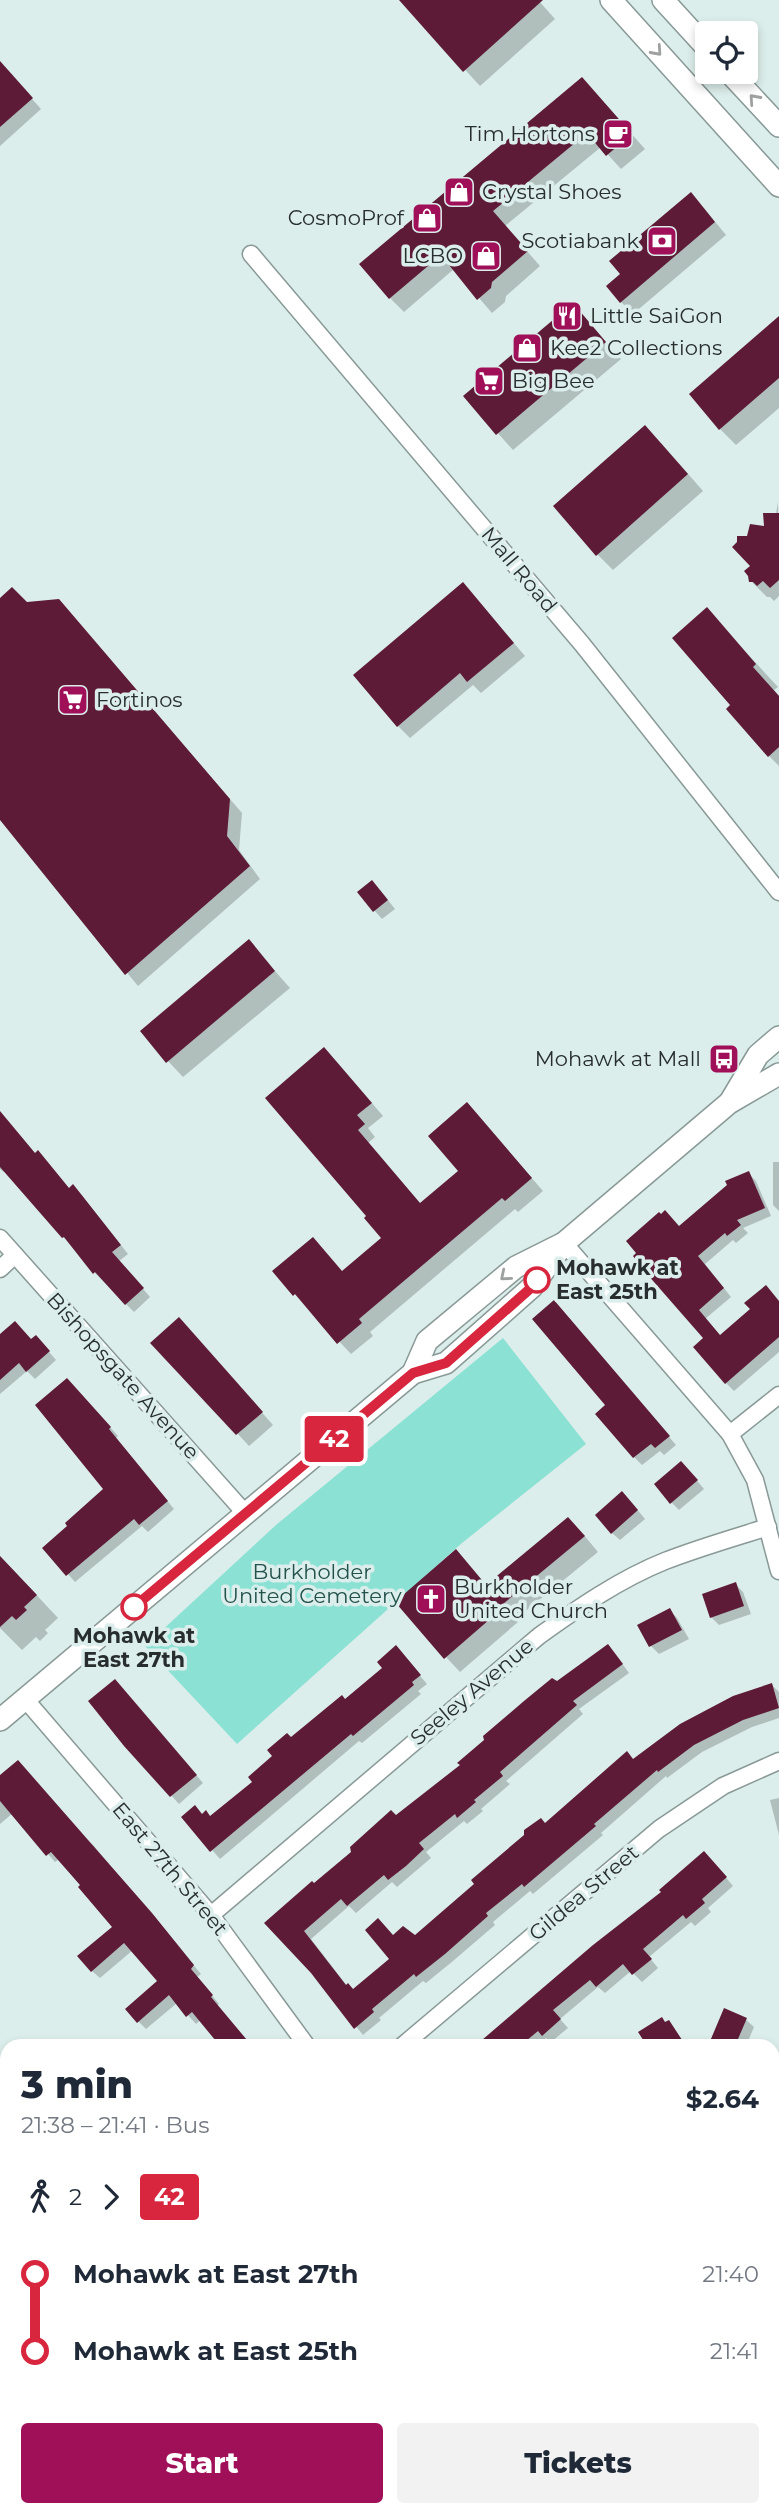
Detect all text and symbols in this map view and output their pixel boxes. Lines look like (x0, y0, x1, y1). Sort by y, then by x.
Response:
map controls (695, 21, 758, 84)
button: locate (695, 21, 758, 84)
one-way arrow (649, 43, 661, 56)
one-way arrow (750, 94, 762, 107)
cafe icon: Tim Hortons (601, 117, 635, 151)
place label: Tim Hortons (465, 121, 595, 146)
shop icon: Crystal Shoes (442, 175, 476, 209)
place label: Crystal Shoes (482, 179, 622, 204)
shop icon: CosmoProf (410, 201, 444, 235)
place label: CosmoProf (288, 205, 405, 230)
bank icon: Scotiabank (645, 224, 679, 258)
place label: Scotiabank (521, 228, 639, 253)
shop icon: LCBO (469, 239, 503, 273)
place label: LCBO (403, 243, 463, 268)
restaurant icon: Little SaiGon (550, 299, 584, 333)
place label: Little SaiGon (590, 303, 723, 328)
shop icon: Kee2 Collections (510, 331, 544, 365)
place label: Kee2 Collections (550, 335, 722, 360)
supermarket icon: Big Bee (472, 364, 506, 398)
place label: Big Bee (512, 368, 595, 393)
street label: Mall Road (476, 522, 562, 618)
supermarket icon: Fortinos (56, 683, 90, 717)
place label: Fortinos (96, 687, 183, 712)
bus stop icon: Mohawk at Mall (707, 1042, 741, 1076)
place label: Mohawk at Mall (535, 1046, 701, 1071)
place label: Mohawk at East 25th (556, 1255, 679, 1304)
marker: Mohawk at East 25th (524, 1267, 550, 1293)
one-way arrow (500, 1268, 513, 1280)
street label: Bishopsgate Avenue (42, 1287, 205, 1464)
line badge: 42 (302, 1416, 366, 1462)
text: 42 (319, 1424, 349, 1453)
park label: Burkholder United Cemetery (222, 1559, 402, 1608)
place label: Burkholder United Church (454, 1574, 608, 1623)
church icon: Burkholder United Church (414, 1582, 448, 1616)
marker: Mohawk at East 27th (121, 1594, 147, 1620)
place label: Mohawk at East 27th (73, 1623, 195, 1672)
street label: Seeley Avenue (405, 1633, 538, 1750)
street label: East 27th Street (107, 1797, 233, 1940)
street label: Gildea Street (524, 1839, 644, 1946)
text: 3 min (21, 2061, 133, 2108)
text: $2.64 (686, 2083, 759, 2115)
text: 21:38 – 21:41 · Bus (21, 2111, 210, 2139)
icon: walk (21, 2178, 59, 2216)
icon: forward (92, 2178, 130, 2216)
text: 42 (154, 2182, 185, 2211)
text: 2 (69, 2183, 82, 2211)
text: Mohawk at East 27th (73, 2258, 359, 2290)
text: 21:40 (702, 2260, 759, 2288)
text: Mohawk at East 25th (73, 2335, 358, 2367)
text: 21:41 (710, 2337, 759, 2365)
button: Start (21, 2423, 383, 2503)
button: Tickets (397, 2423, 759, 2503)

